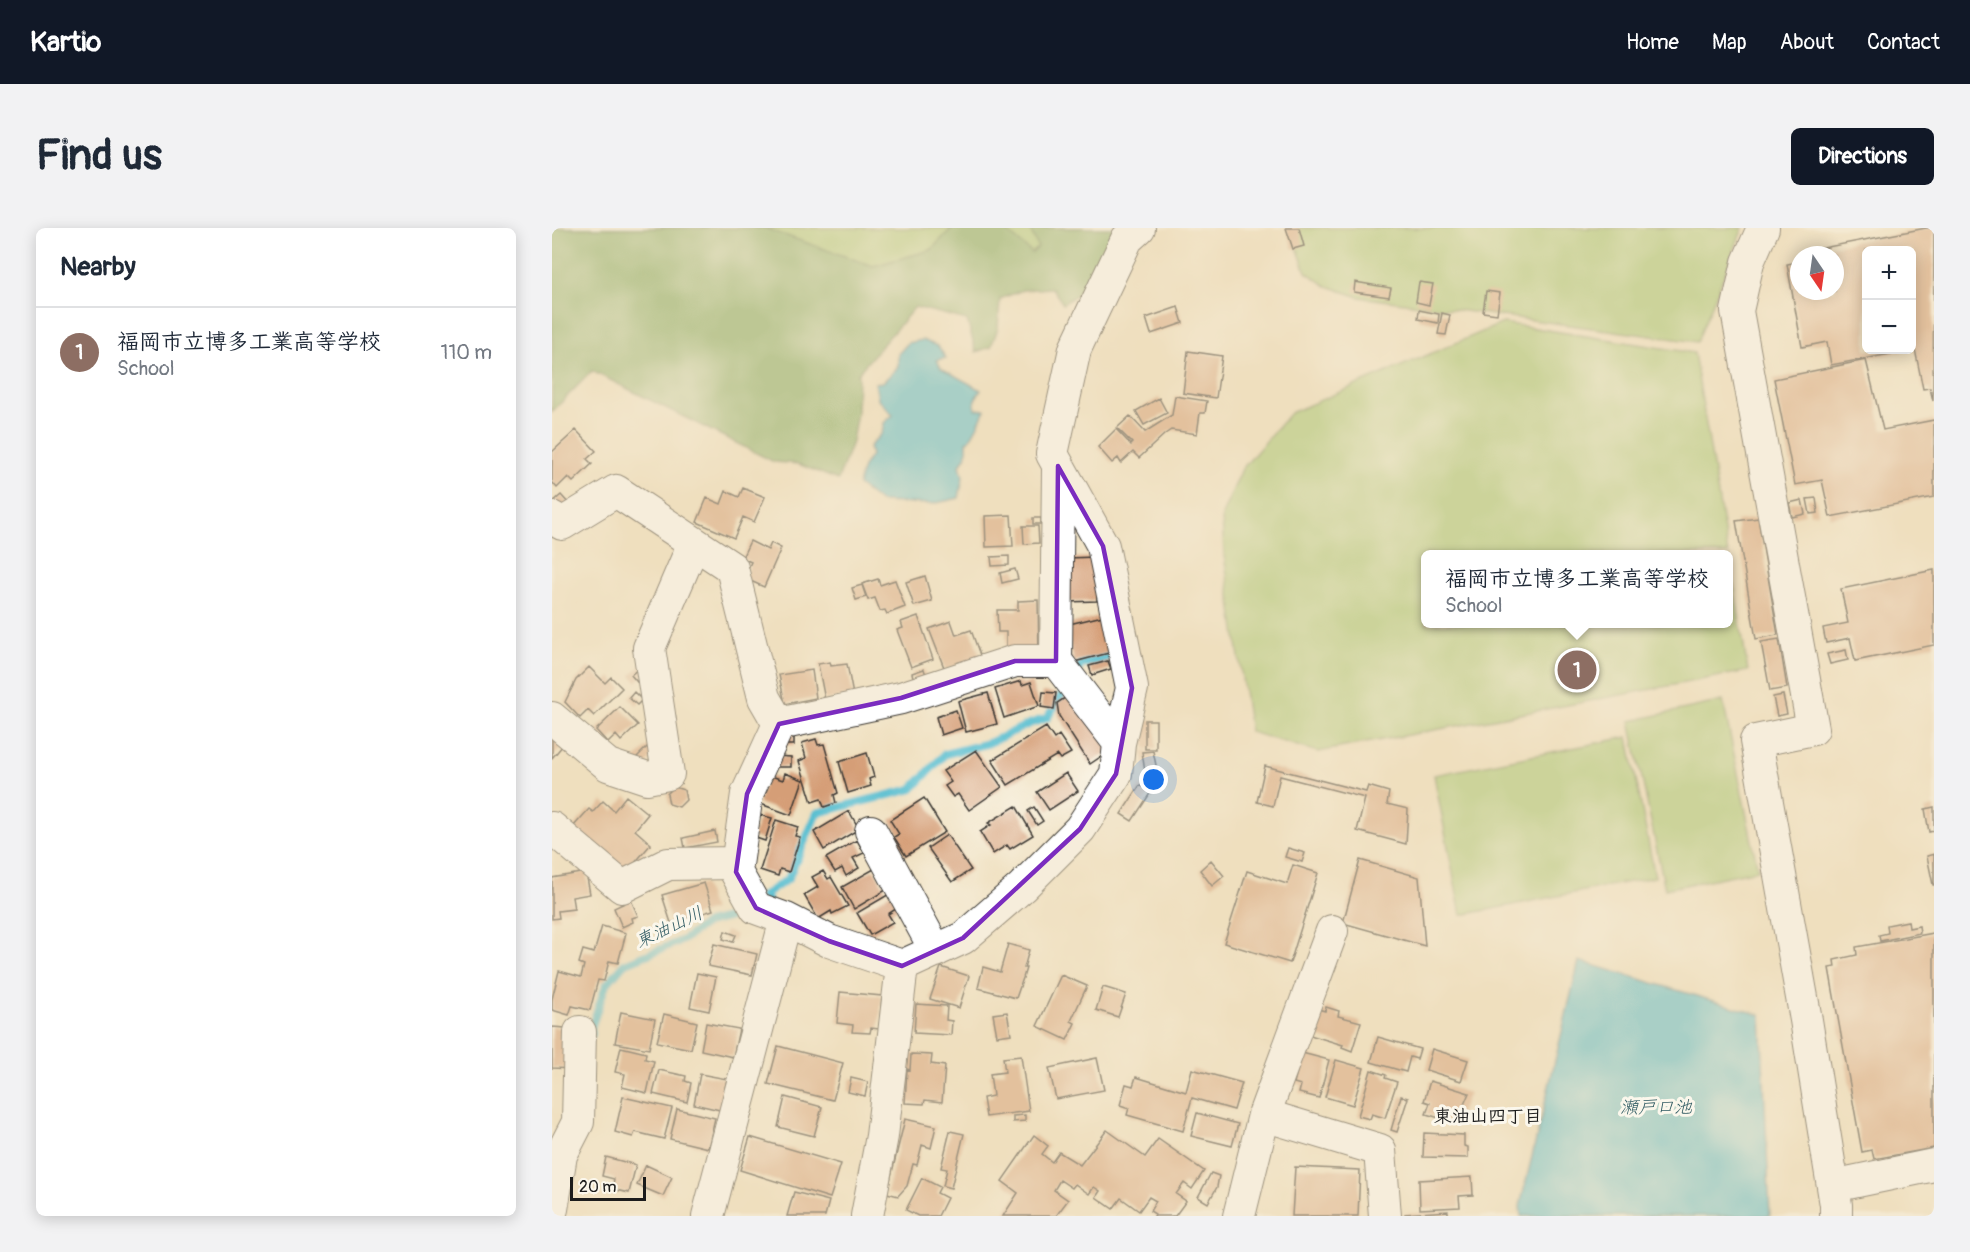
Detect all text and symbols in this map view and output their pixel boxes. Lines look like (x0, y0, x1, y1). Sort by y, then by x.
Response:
text: Kartio (30, 25, 101, 60)
text: Home (1626, 29, 1679, 56)
text: Map (1712, 29, 1747, 56)
text: About (1780, 29, 1834, 56)
text: Contact (1867, 29, 1940, 56)
button: Directions (1791, 128, 1934, 185)
text: Find us (36, 130, 162, 182)
north arrow (1790, 246, 1844, 300)
map controls (1862, 246, 1916, 354)
button: + (1862, 246, 1916, 300)
text: Nearby (60, 251, 136, 283)
button: − (1862, 300, 1916, 354)
text: 福岡市立博多工業高等学校 (117, 328, 381, 356)
text: 1 (76, 340, 83, 365)
text: 110 m (441, 340, 492, 365)
text: School (117, 356, 174, 381)
popup (1421, 550, 1733, 628)
text: 福岡市立博多工業高等学校 (1445, 565, 1709, 593)
text: School (1445, 593, 1502, 618)
pin: 1 (1558, 648, 1596, 692)
your location (1139, 765, 1168, 794)
water label: 東油山川 (632, 902, 707, 953)
water label: 瀬戸口池 (1620, 1096, 1693, 1119)
district label: 東油山四丁目 (1434, 1105, 1542, 1128)
scale bar (570, 1174, 646, 1202)
text: 20 m (579, 1177, 617, 1197)

